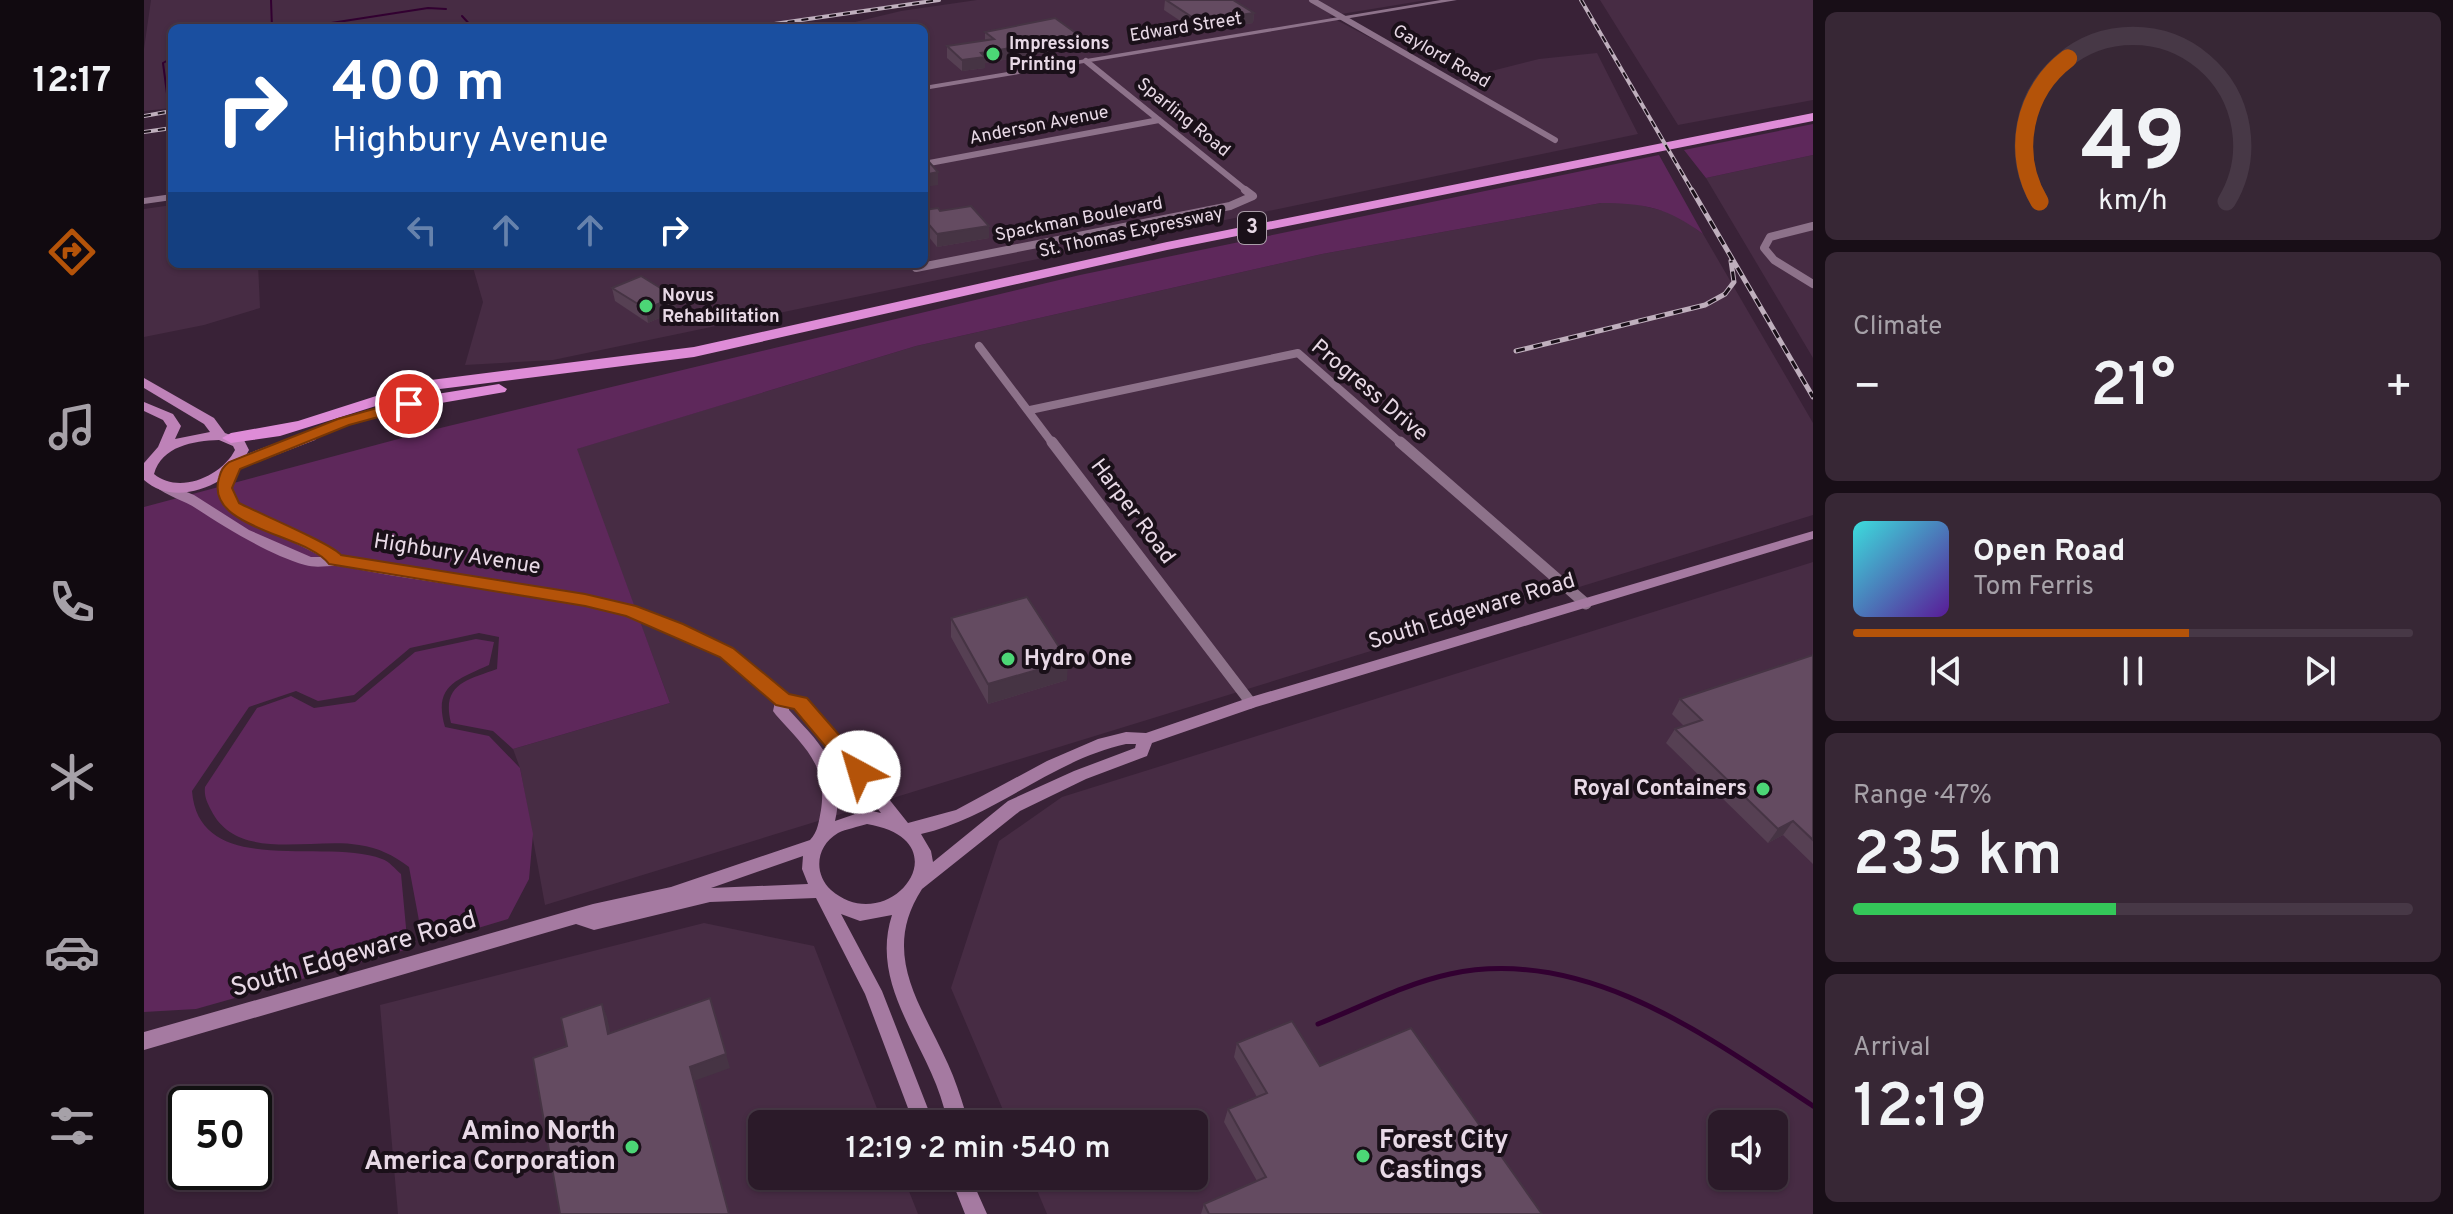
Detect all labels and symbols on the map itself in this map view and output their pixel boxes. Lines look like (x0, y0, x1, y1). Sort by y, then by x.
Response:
street label: Edward Street (1128, 8, 1244, 48)
street label: Gaylord Road (1388, 20, 1494, 94)
place label: Impressions Printing (1009, 33, 1110, 77)
marker: Impressions Printing (984, 45, 1002, 63)
street label: Sparling Road (1132, 73, 1234, 163)
street label: Anderson Avenue (967, 101, 1111, 151)
street label: Spackman Boulevard (993, 192, 1165, 248)
street label: St. Thomas Expressway (1037, 202, 1225, 264)
road number: 3 (1238, 212, 1266, 244)
place label: Novus Rehabilitation (662, 285, 780, 329)
marker: Novus Rehabilitation (637, 297, 655, 315)
street label: Progress Drive (1305, 334, 1433, 448)
pin (375, 370, 443, 438)
street label: Harper Road (1084, 454, 1180, 570)
street label: Highbury Avenue (371, 528, 543, 582)
street label: South Edgeware Road (1365, 568, 1579, 656)
place label: Hydro One (1024, 646, 1133, 673)
marker: Hydro One (999, 650, 1017, 668)
position arrow (817, 730, 901, 814)
place label: Royal Containers (1573, 776, 1747, 803)
marker: Royal Containers (1754, 780, 1772, 798)
street label: South Edgeware Road (227, 904, 481, 1006)
speed limit sign: 50 (168, 1086, 272, 1190)
place label: Amino North America Corporation (364, 1116, 616, 1179)
place label: Forest City Castings (1379, 1125, 1509, 1188)
marker: Amino North America Corporation (623, 1138, 641, 1156)
marker: Forest City Castings (1354, 1147, 1372, 1165)

